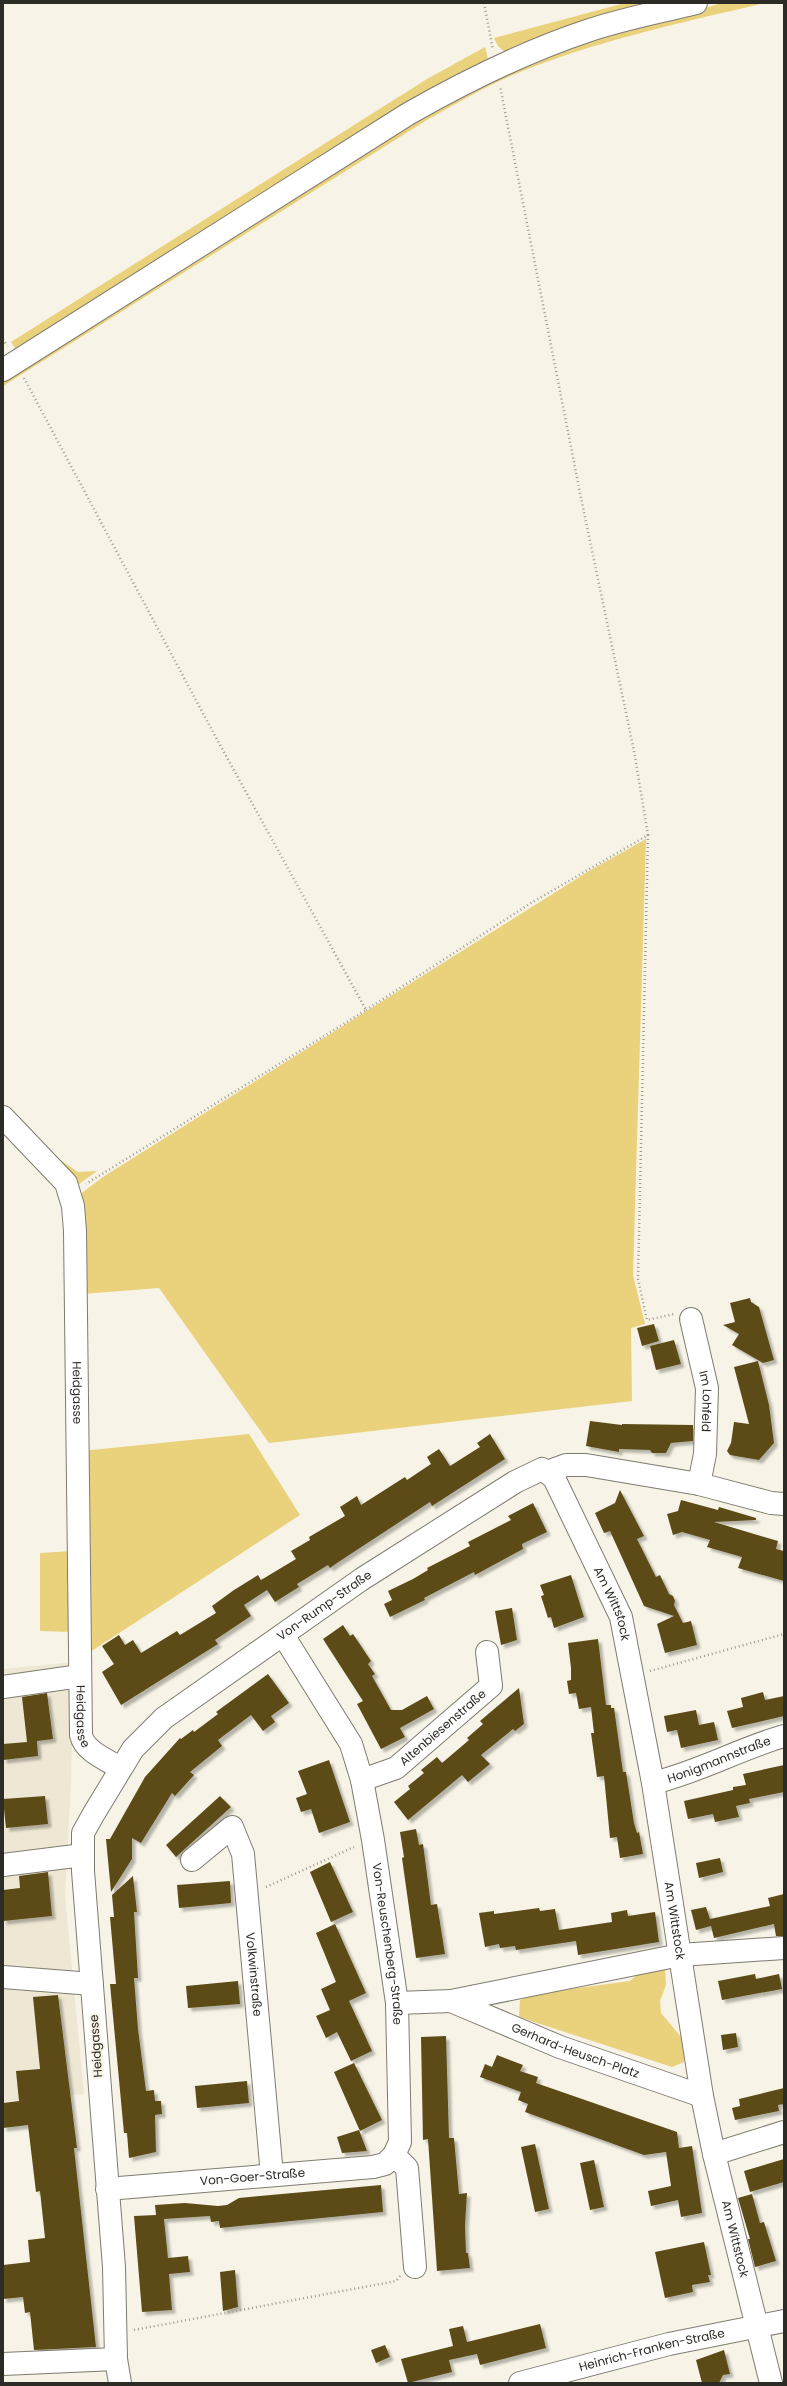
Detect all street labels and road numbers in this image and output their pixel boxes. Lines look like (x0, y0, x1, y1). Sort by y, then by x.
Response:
street label: Heidgasse (69, 1361, 86, 1424)
street label: Im Lohfeld (695, 1369, 716, 1432)
street label: Am Wittstock (590, 1564, 635, 1643)
street label: Von-Rump-Straße (273, 1566, 375, 1644)
street label: Heidgasse (72, 1685, 94, 1751)
street label: Altenbiesenstraße (396, 1685, 490, 1769)
street label: Honigmannstraße (665, 1732, 773, 1787)
street label: Von-Reuschenberg-Straße (368, 1862, 406, 2025)
street label: Am Wittstock (661, 1880, 690, 1962)
street label: Volkwinstraße (242, 1932, 267, 2017)
street label: Heidgasse (85, 2014, 106, 2078)
street label: Gerhard-Heusch-Platz (509, 2018, 642, 2082)
street label: Von-Goer-Straße (199, 2164, 306, 2189)
street label: Am Wittstock (718, 2198, 754, 2280)
street label: Heinrich-Franken-Straße (577, 2324, 726, 2375)

